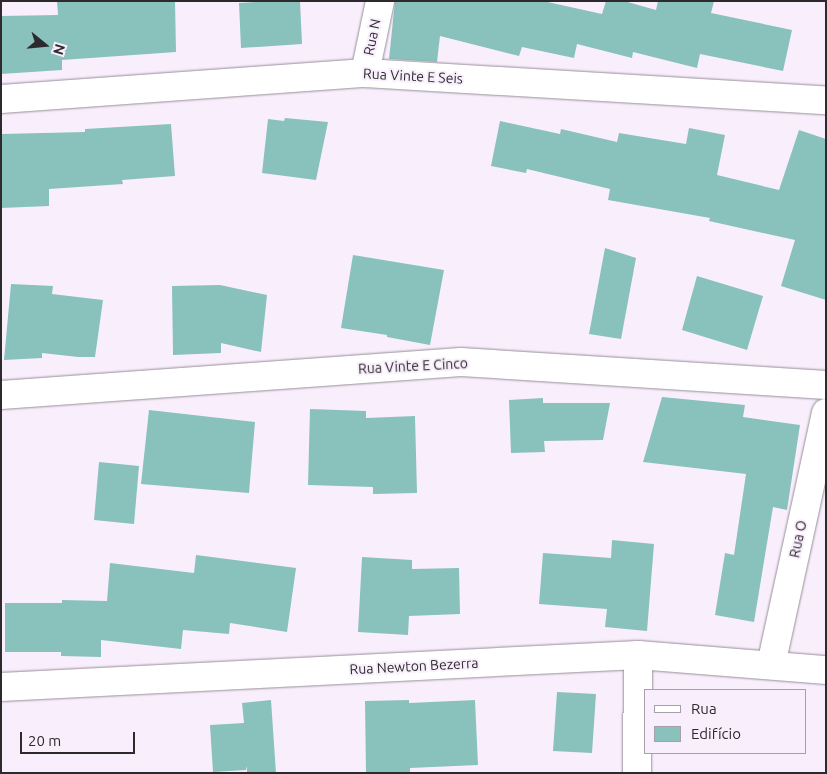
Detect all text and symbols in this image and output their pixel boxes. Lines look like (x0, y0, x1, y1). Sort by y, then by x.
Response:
street label: Rua N (360, 17, 384, 57)
north arrow (20, 20, 70, 70)
text: N (50, 42, 69, 57)
street label: Rua Vinte E Seis (363, 65, 463, 87)
street label: Rua Vinte E Cinco (358, 355, 468, 377)
street label: Rua O (786, 519, 810, 559)
street label: Rua Newton Bezerra (349, 654, 479, 678)
legend (644, 689, 807, 754)
text: Rua (691, 700, 717, 717)
scale bar (22, 722, 138, 754)
text: Edifício (691, 725, 741, 742)
text: 20 m (28, 732, 61, 749)

